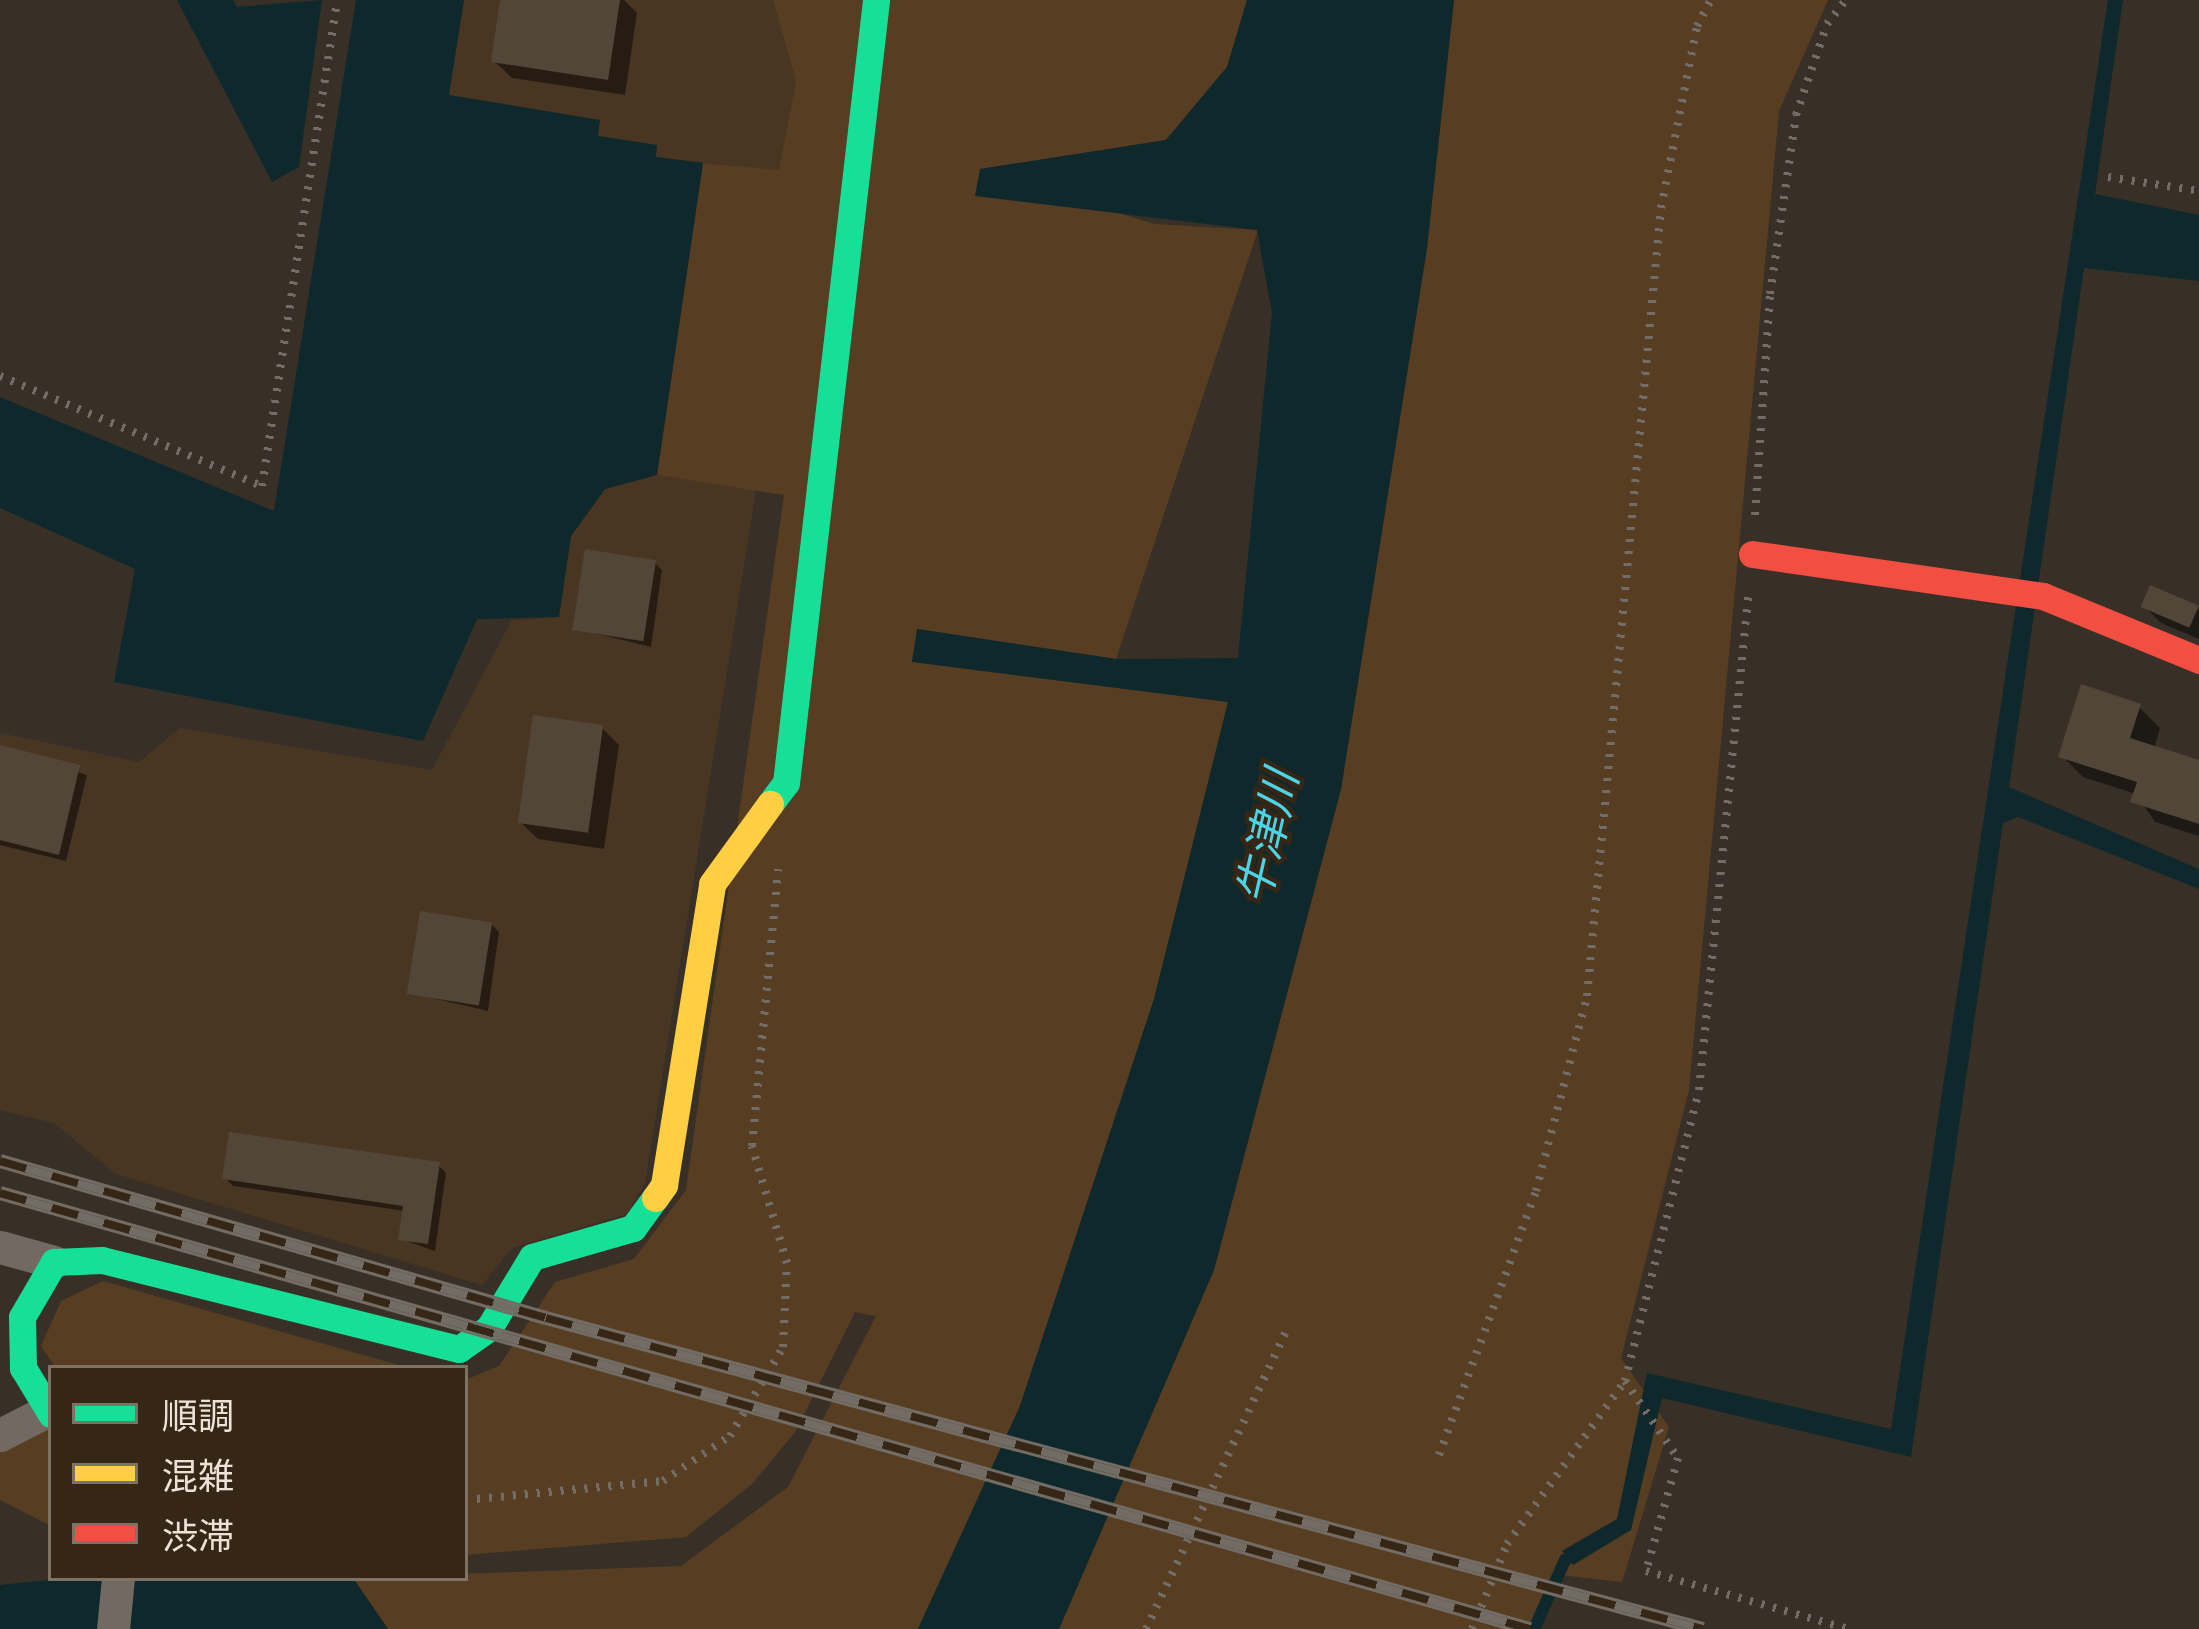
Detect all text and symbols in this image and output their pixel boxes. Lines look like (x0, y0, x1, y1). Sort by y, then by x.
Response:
water label: 牛津川 (1226, 765, 1308, 909)
legend (48, 1365, 468, 1581)
text: 順調 (162, 1393, 234, 1437)
text: 混雑 (162, 1453, 234, 1497)
text: 渋滞 (162, 1513, 234, 1557)

